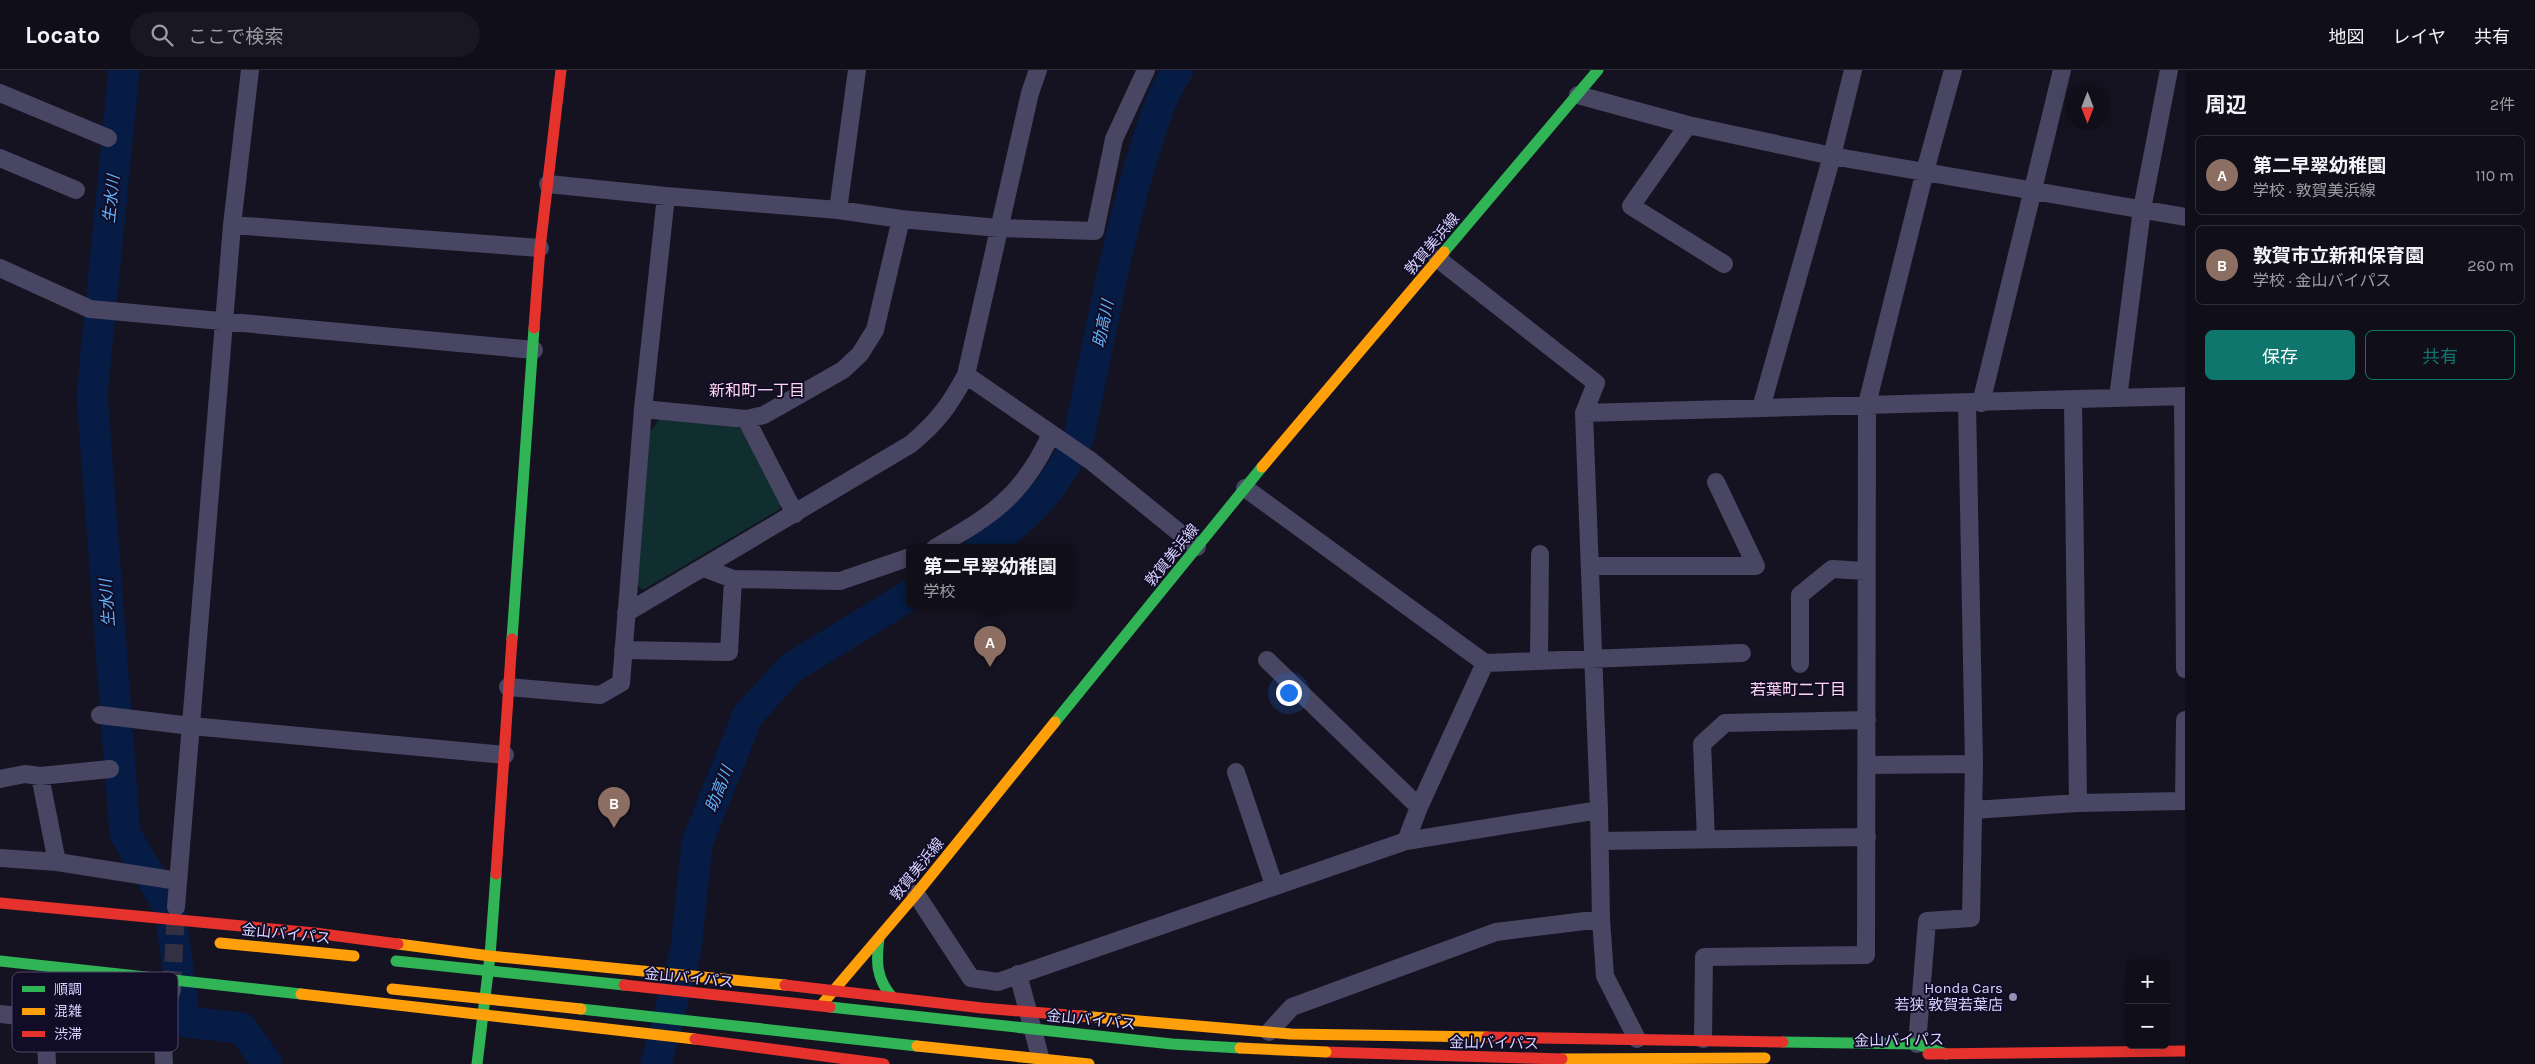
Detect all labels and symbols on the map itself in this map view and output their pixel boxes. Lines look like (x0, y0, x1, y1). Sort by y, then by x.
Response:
north arrow (2065, 85, 2110, 130)
water label: 生水川 (99, 172, 123, 224)
street label: 敦賀美浜線 (1401, 209, 1463, 279)
water label: 助高川 (1089, 297, 1118, 349)
district label: 新和町一丁目 (709, 381, 805, 400)
street label: 敦賀美浜線 (1141, 520, 1203, 590)
water label: 生水川 (96, 576, 118, 628)
pin: A (974, 626, 1006, 667)
your location (1276, 680, 1302, 706)
district label: 若葉町二丁目 (1750, 680, 1846, 699)
water label: 助高川 (701, 761, 738, 815)
pin: B (598, 787, 630, 828)
street label: 敦賀美浜線 (886, 834, 948, 904)
street label: 金山バイパス (240, 920, 332, 948)
street label: 金山バイパス (643, 964, 735, 992)
legend (12, 972, 178, 1052)
place label: Honda Cars 若狭 敦賀若葉店 (1894, 979, 2003, 1014)
text: 順調 (54, 981, 82, 998)
marker: Honda Cars 若狭 敦賀若葉店 (2007, 991, 2019, 1003)
text: 混雑 (54, 1003, 82, 1020)
street label: 金山バイパス (1045, 1006, 1137, 1034)
text: 渋滞 (54, 1026, 82, 1043)
street label: 金山バイパス (1854, 1030, 1944, 1050)
street label: 金山バイパス (1449, 1033, 1539, 1053)

